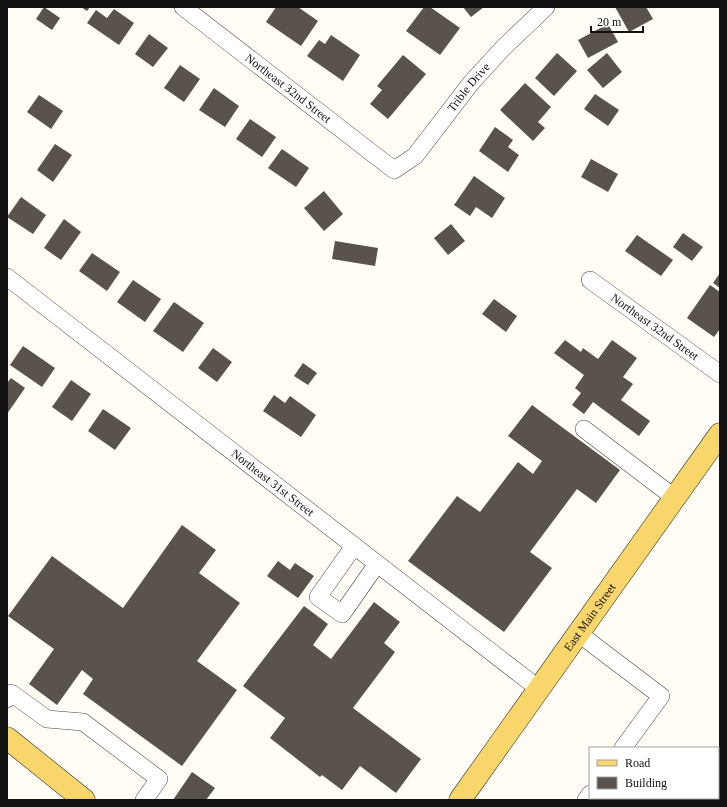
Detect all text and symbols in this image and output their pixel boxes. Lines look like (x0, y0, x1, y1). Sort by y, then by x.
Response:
scale bar (591, 8, 643, 34)
text: 20 m (597, 15, 622, 29)
street label: Northeast 32nd Street (243, 51, 334, 126)
street label: Trible Drive (444, 60, 493, 115)
street label: Northeast 32nd Street (608, 291, 702, 364)
street label: Northeast 31st Street (229, 446, 317, 520)
street label: East Main Street (561, 580, 619, 654)
legend (589, 747, 719, 799)
text: Road (625, 756, 650, 770)
text: Building (625, 776, 667, 790)

